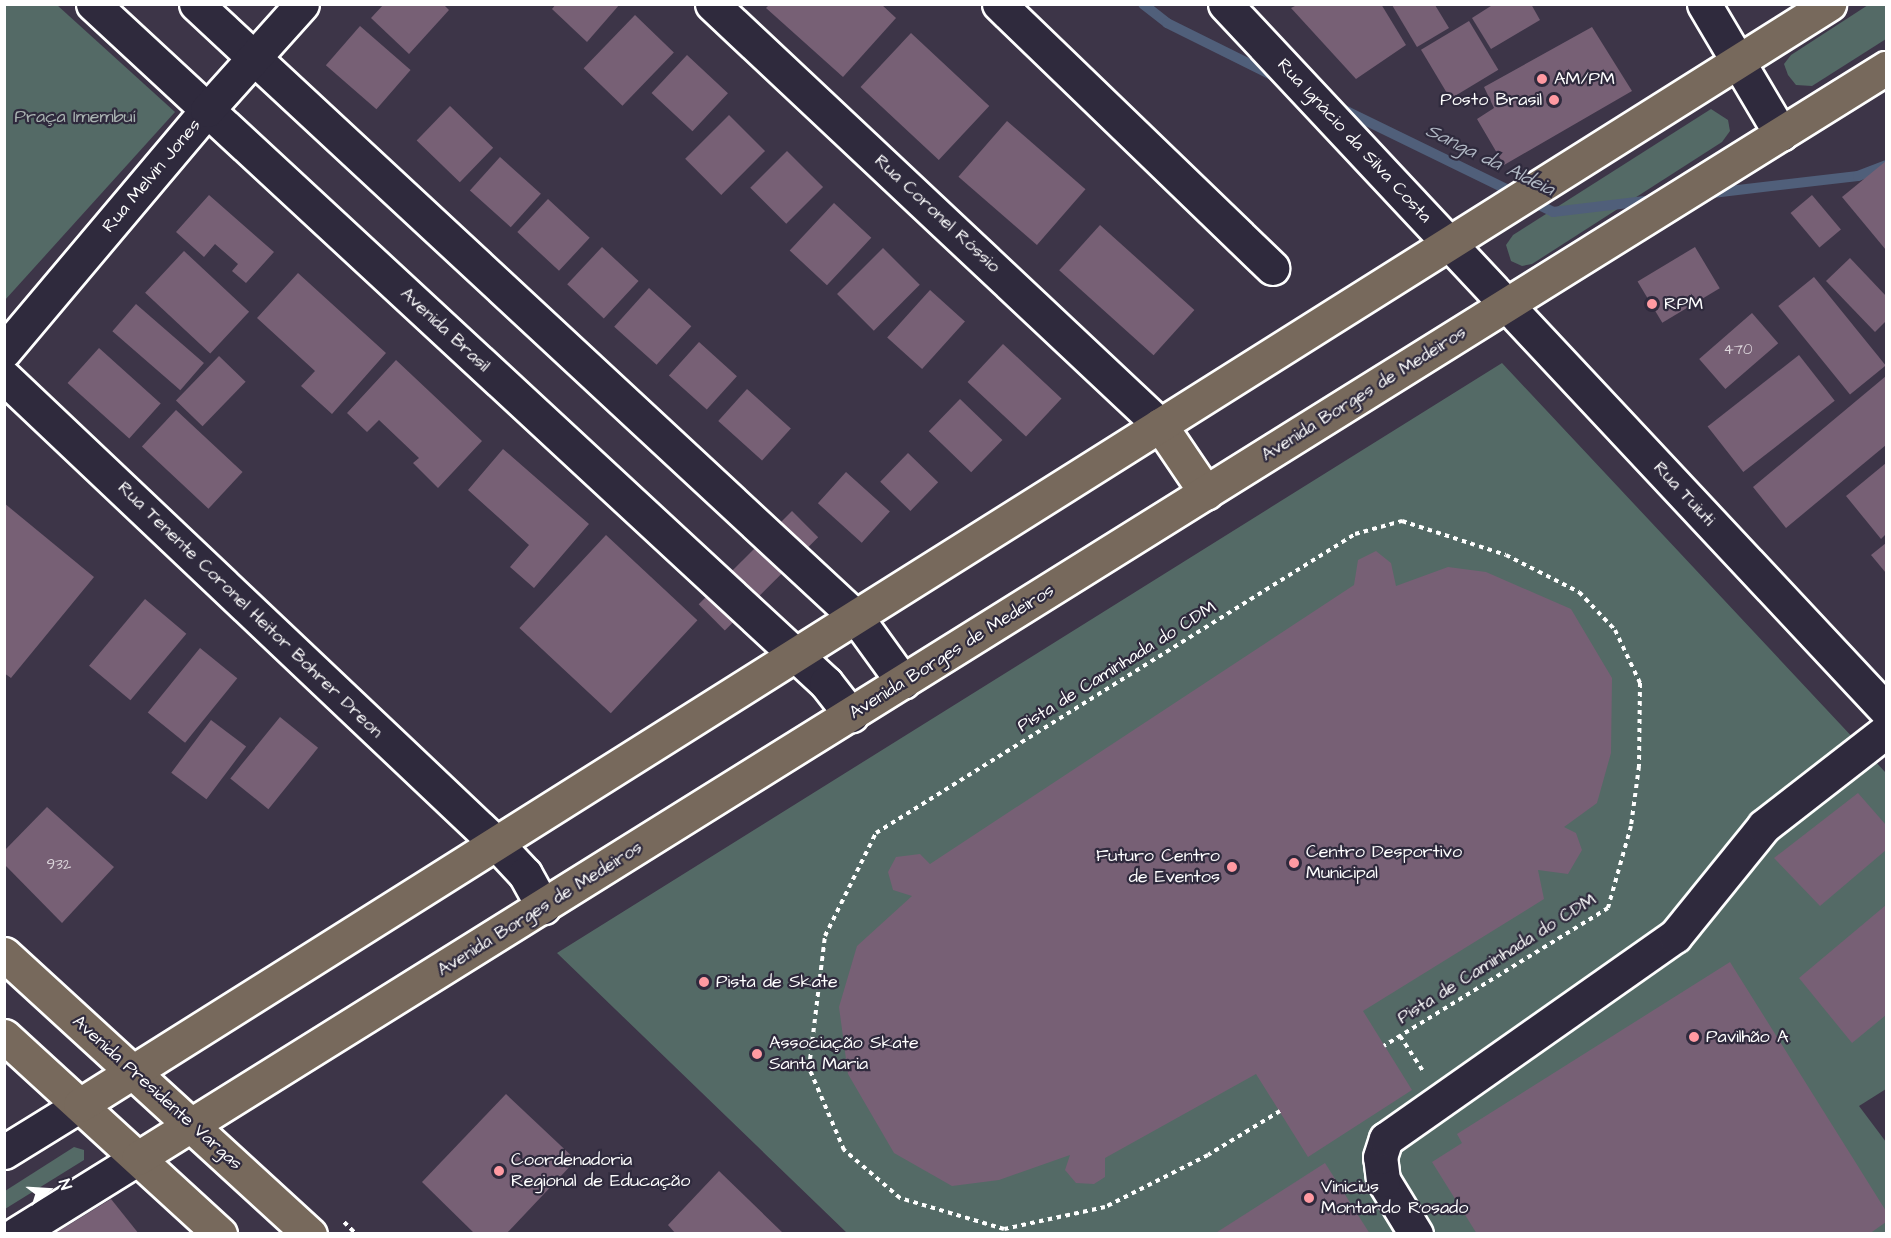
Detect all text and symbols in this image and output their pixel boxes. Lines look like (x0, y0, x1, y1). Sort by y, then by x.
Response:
street label: Rua Ignácio da Silva Costa (1272, 54, 1436, 228)
place label: AM/PM (1554, 68, 1615, 90)
marker: AM/PM (1535, 72, 1549, 86)
place label: Posto Brasil (1440, 89, 1542, 111)
marker: Posto Brasil (1547, 93, 1561, 107)
park label: Praça Imembuí (15, 106, 135, 128)
street label: Rua Melvin Jones (98, 115, 206, 237)
water label: Sanga da Aldeia (1422, 118, 1558, 202)
street label: Rua Coronel Róssio (870, 150, 1004, 278)
street label: Avenida Brasil (396, 283, 494, 377)
place label: RPM (1664, 293, 1703, 315)
marker: RPM (1645, 297, 1659, 311)
street label: Avenida Borges de Medeiros (1258, 322, 1470, 466)
house number: 470 (1724, 341, 1752, 359)
street label: Rua Tuiuti (1649, 457, 1719, 531)
street label: Rua Tenente Coronel Heitor Bohrer Dreon (113, 477, 387, 743)
street label: Avenida Borges de Medeiros (846, 580, 1058, 724)
street label: Pista de Caminhada do CDM (1014, 597, 1220, 737)
street label: Avenida Borges de Medeiros (434, 837, 646, 981)
place label: Centro Desportivo Municipal (1306, 842, 1462, 884)
place label: Futuro Centro de Eventos (1096, 846, 1220, 888)
house number: 932 (47, 856, 71, 874)
marker: Centro Desportivo Municipal (1287, 856, 1301, 870)
marker: Futuro Centro de Eventos (1225, 860, 1239, 874)
street label: Pista de Caminhada do CDM (1394, 889, 1600, 1029)
place label: Pista de Skate (716, 971, 838, 993)
marker: Pista de Skate (697, 975, 711, 989)
street label: Avenida Presidente Vargas (68, 1011, 246, 1175)
place label: Pavilhão A (1706, 1026, 1788, 1048)
marker: Pavilhão A (1687, 1030, 1701, 1044)
place label: Associação Skate Santa Maria (769, 1033, 919, 1076)
marker: Associação Skate Santa Maria (750, 1047, 764, 1061)
place label: Coordenadoria Regional de Educação (511, 1150, 690, 1192)
north arrow (18, 1160, 78, 1220)
marker: Coordenadoria Regional de Educação (492, 1164, 506, 1178)
text: N (53, 1176, 77, 1193)
place label: Vinicius Montardo Rosado (1321, 1177, 1468, 1220)
marker: Vinicius Montardo Rosado (1302, 1191, 1316, 1205)

